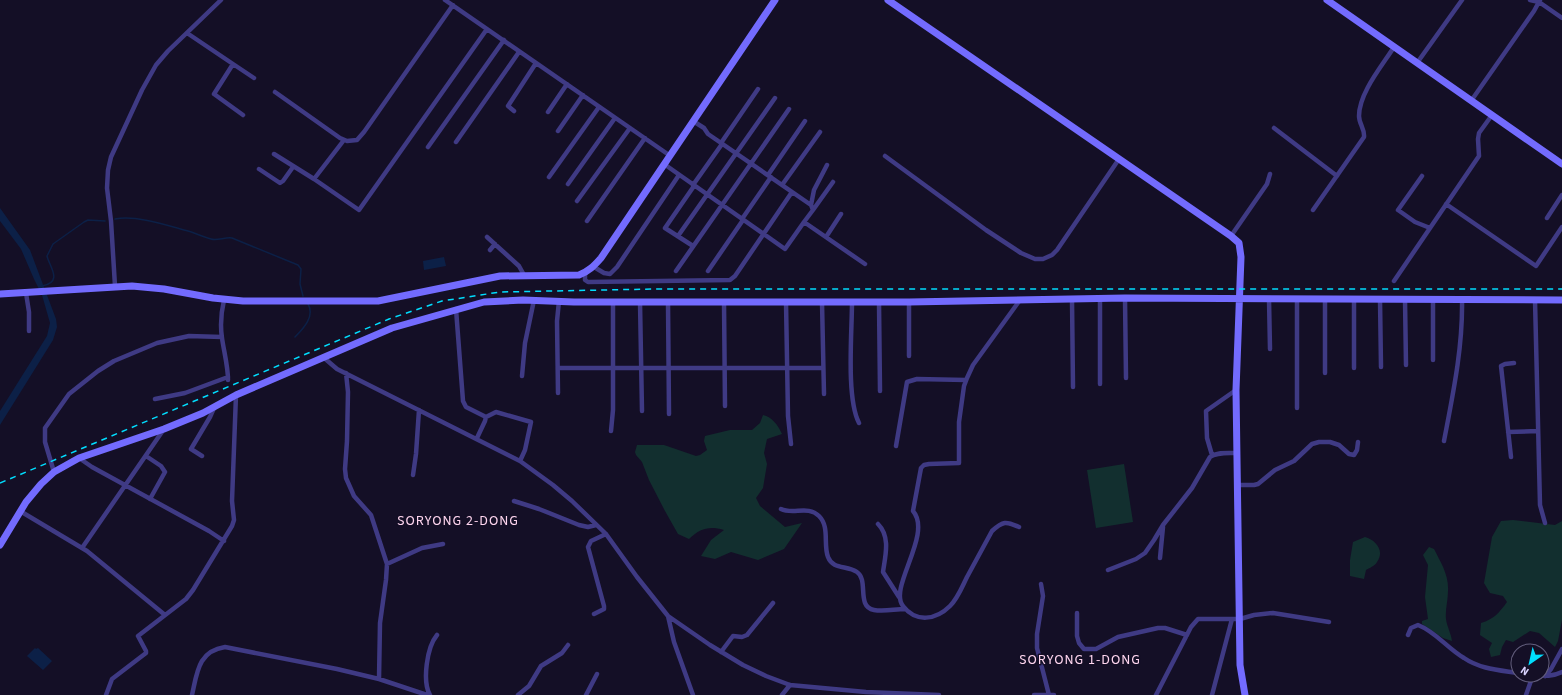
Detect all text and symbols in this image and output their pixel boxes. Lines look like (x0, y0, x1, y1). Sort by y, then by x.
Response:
district label: SORYONG 2-DONG (397, 511, 519, 531)
north arrow (1510, 643, 1550, 683)
district label: SORYONG 1-DONG (1019, 650, 1141, 670)
text: N (1517, 663, 1532, 679)

